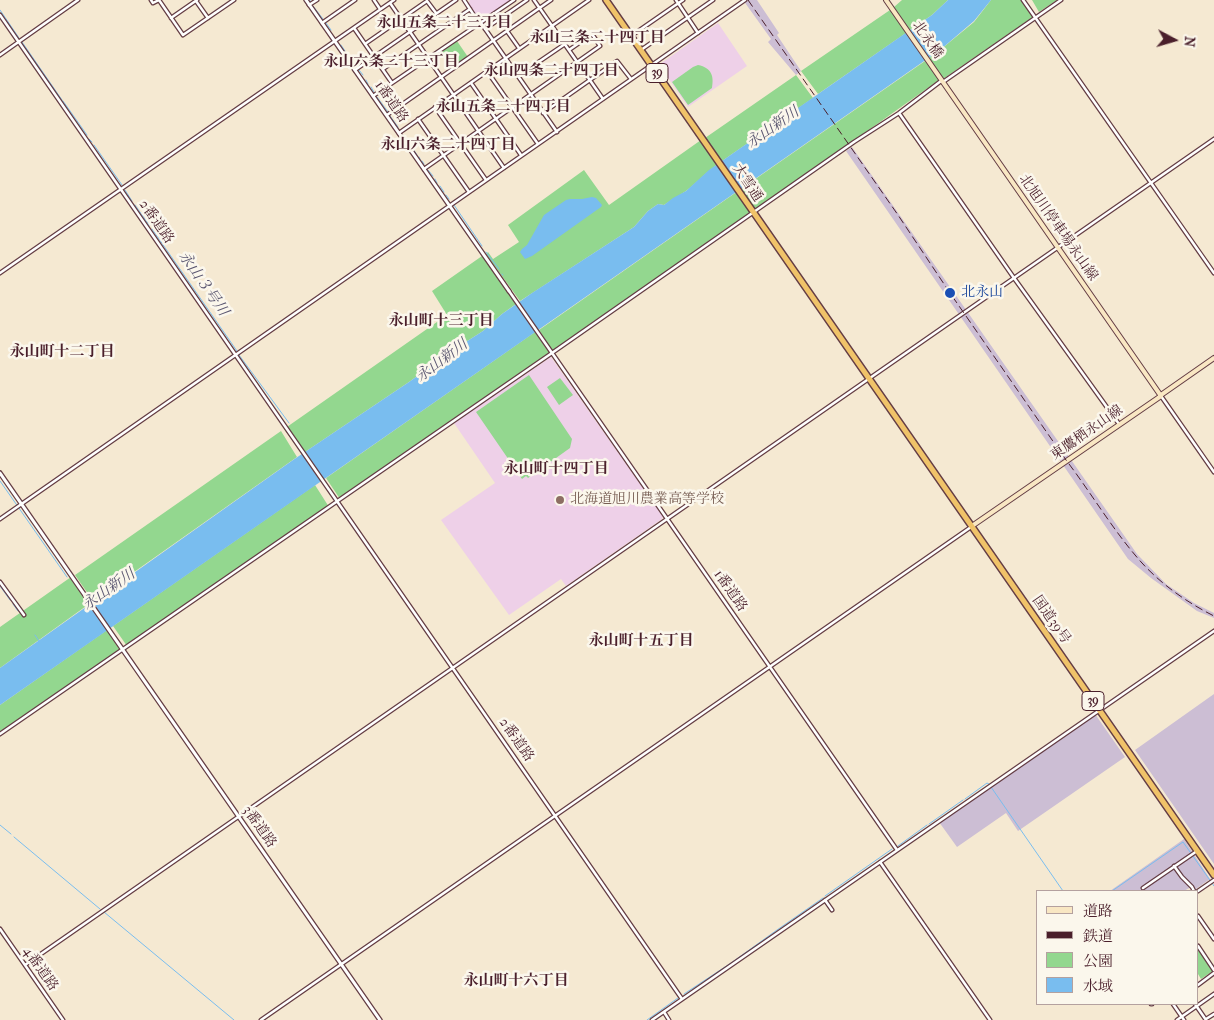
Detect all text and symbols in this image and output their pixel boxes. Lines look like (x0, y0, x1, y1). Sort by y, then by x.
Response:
district label: 永山五条二十三丁目 (377, 14, 511, 32)
north arrow (1149, 15, 1199, 65)
street label: 北永橋 (908, 18, 946, 62)
district label: 永山三条二十四丁目 (530, 29, 664, 47)
text: N (1180, 35, 1198, 48)
district label: 永山六条二十三丁目 (324, 53, 458, 71)
district label: 永山四条二十四丁目 (484, 62, 618, 80)
road number: 39 (646, 64, 668, 82)
street label: 1番道路 (371, 78, 411, 126)
district label: 永山五条二十四丁目 (436, 98, 570, 116)
water label: 永山新川 (743, 103, 803, 153)
district label: 永山六条二十四丁目 (381, 136, 515, 154)
street label: 大雪通 (728, 161, 766, 205)
street label: 北旭川停車場永山線 (1015, 172, 1101, 284)
street label: 2番道路 (135, 197, 177, 247)
water label: 永山３号川 (174, 248, 232, 320)
place label: 北永山 (961, 285, 1003, 301)
marker: 北永山 (943, 286, 957, 300)
district label: 永山町十三丁目 (389, 312, 493, 330)
water label: 永山新川 (413, 336, 471, 386)
district label: 永山町十二丁目 (10, 343, 114, 361)
street label: 東鷹栖永山線 (1048, 402, 1126, 464)
district label: 永山町十四丁目 (504, 460, 608, 478)
place label: 北海道旭川農業高等学校 (570, 492, 724, 508)
marker: 北海道旭川農業高等学校 (554, 494, 566, 506)
water label: 永山新川 (79, 565, 139, 615)
street label: 1番道路 (710, 567, 750, 615)
street label: 国道39号 (1028, 593, 1074, 647)
district label: 永山町十五丁目 (589, 632, 693, 650)
road number: 39 (1082, 691, 1104, 710)
street label: 2番道路 (495, 715, 537, 765)
street label: 3番道路 (238, 803, 280, 851)
legend (1036, 890, 1199, 1005)
text: 道路 (1083, 902, 1113, 920)
text: 鉄道 (1083, 927, 1113, 945)
street label: 4番道路 (19, 944, 61, 994)
text: 公園 (1083, 952, 1113, 970)
district label: 永山町十六丁目 (464, 972, 568, 990)
text: 水域 (1083, 977, 1113, 995)

